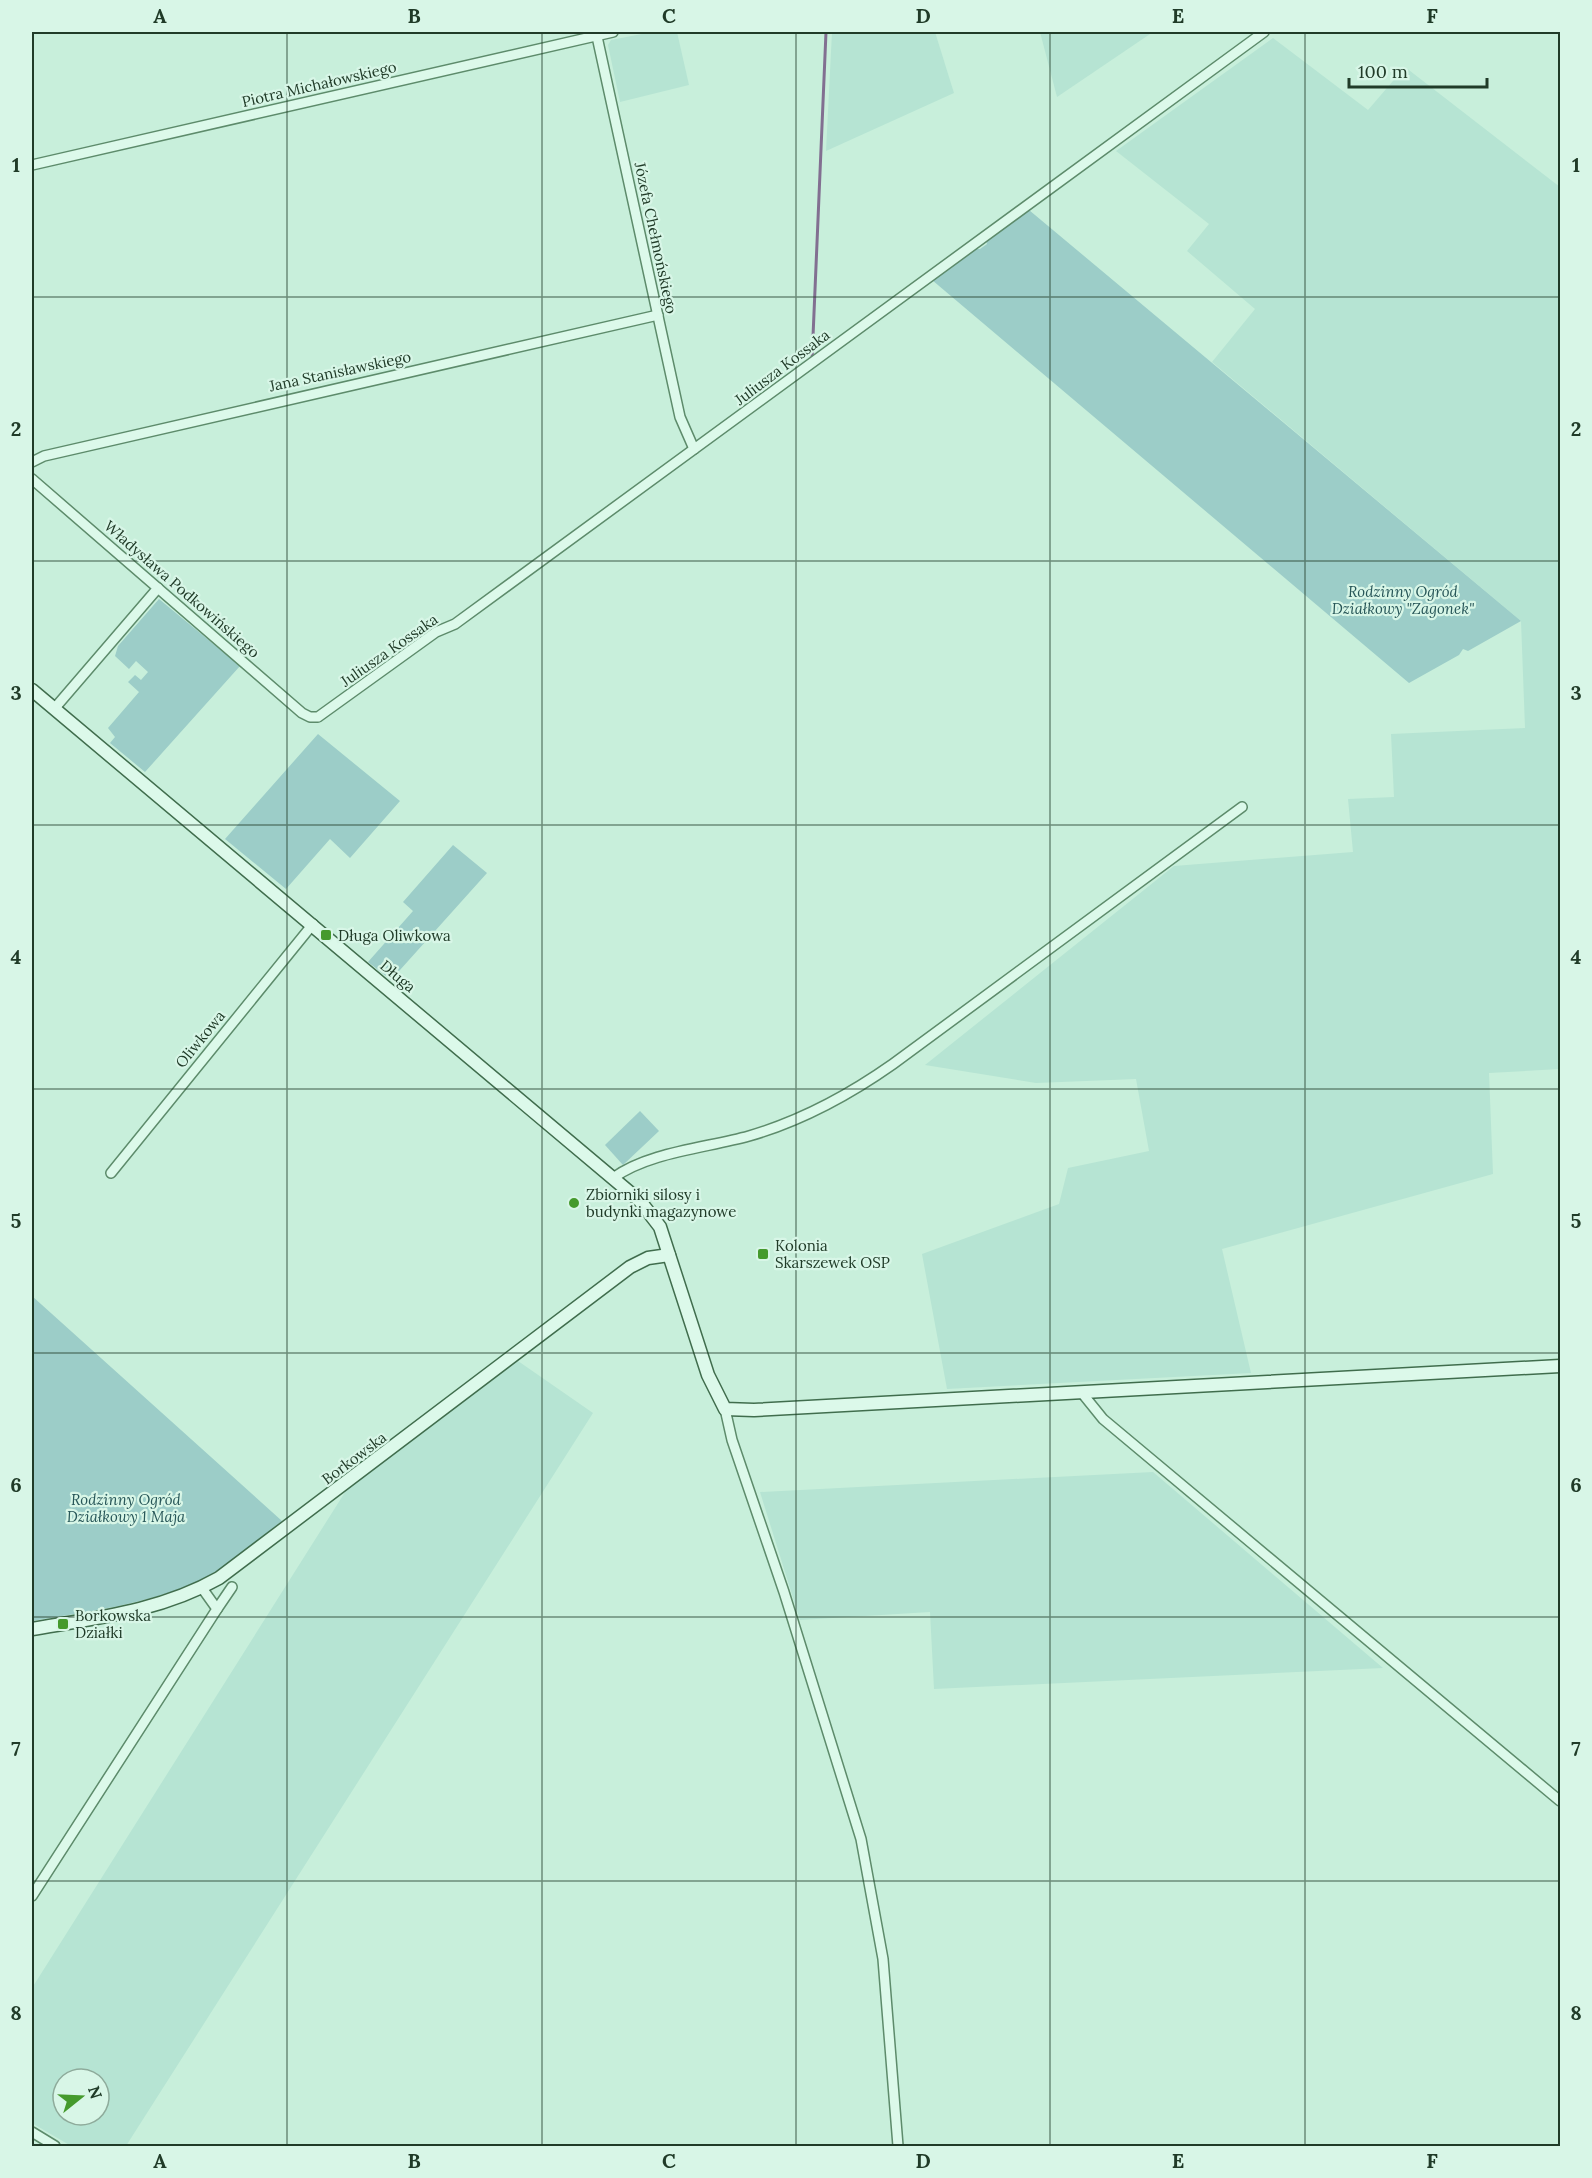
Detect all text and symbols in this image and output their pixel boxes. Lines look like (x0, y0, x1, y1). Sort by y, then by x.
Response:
text: A (153, 3, 167, 28)
text: B (407, 3, 421, 28)
text: C (662, 3, 676, 28)
text: D (915, 3, 931, 28)
text: E (1172, 3, 1184, 28)
text: F (1426, 3, 1438, 28)
scale bar (1349, 51, 1487, 89)
street label: Piotra Michałowskiego (240, 57, 398, 111)
text: 100 m (1358, 60, 1408, 83)
text: 1 (12, 152, 20, 177)
text: 1 (1572, 152, 1580, 177)
street label: Józefa Chełmońskiego (630, 159, 681, 316)
street label: Juliusza Kossaka (730, 325, 834, 410)
street label: Jana Stanisławskiego (266, 347, 413, 396)
text: 2 (11, 416, 21, 441)
text: 2 (1571, 416, 1581, 441)
street label: Władysława Podkowińskiego (100, 516, 264, 662)
park label: Rodzinny Ogród Działkowy "Zagonek" (1332, 582, 1474, 618)
street label: Juliusza Kossaka (336, 609, 441, 691)
text: 3 (10, 680, 22, 705)
text: 3 (1570, 680, 1582, 705)
place label: Długa Oliwkowa (338, 926, 451, 945)
marker: Długa Oliwkowa (319, 928, 333, 942)
text: 4 (11, 944, 22, 969)
text: 4 (1571, 944, 1582, 969)
street label: Długa (376, 956, 420, 996)
street label: Oliwkowa (171, 1006, 229, 1072)
place label: Zbiorniki silosy i budynki magazynowe (586, 1185, 736, 1221)
marker: Zbiorniki silosy i budynki magazynowe (567, 1196, 581, 1210)
text: 5 (11, 1208, 22, 1233)
text: 5 (1571, 1208, 1582, 1233)
place label: Kolonia Skarszewek OSP (775, 1236, 890, 1272)
marker: Kolonia Skarszewek OSP (756, 1247, 770, 1261)
street label: Borkowska (318, 1427, 390, 1488)
text: 6 (10, 1472, 22, 1497)
text: 6 (1570, 1472, 1582, 1497)
park label: Rodzinny Ogród Działkowy 1 Maja (67, 1490, 186, 1526)
place label: Borkowska Działki (75, 1606, 151, 1642)
marker: Borkowska Działki (56, 1617, 70, 1631)
text: 7 (11, 1736, 21, 1761)
text: 7 (1571, 1736, 1581, 1761)
text: 8 (10, 2000, 22, 2025)
text: 8 (1570, 2000, 1582, 2025)
north arrow (51, 2067, 111, 2127)
text: N (84, 2083, 107, 2101)
text: A (153, 2148, 167, 2173)
text: B (407, 2148, 421, 2173)
text: C (662, 2148, 676, 2173)
text: D (915, 2148, 931, 2173)
text: E (1172, 2148, 1184, 2173)
text: F (1426, 2148, 1438, 2173)

